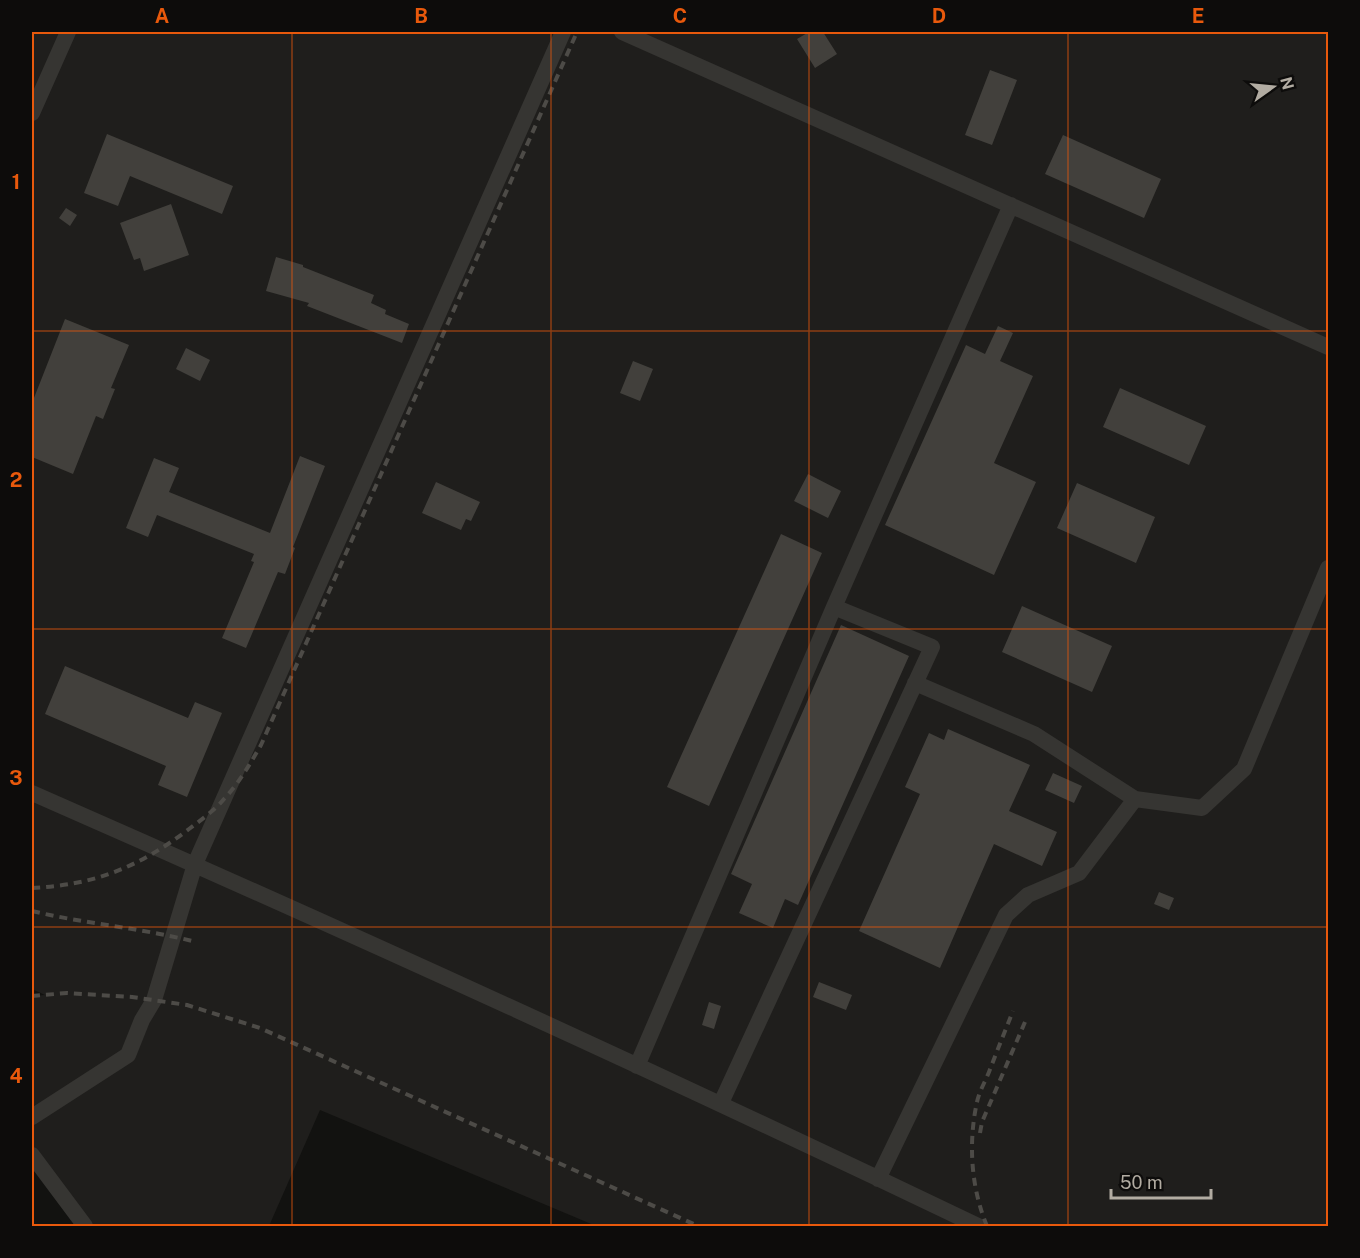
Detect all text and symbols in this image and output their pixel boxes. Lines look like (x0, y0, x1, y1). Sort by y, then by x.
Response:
text: A (155, 4, 169, 28)
text: B (414, 4, 428, 28)
text: C (673, 4, 687, 28)
text: D (932, 4, 946, 28)
text: E (1192, 4, 1204, 28)
north arrow (1243, 57, 1303, 117)
text: N (1276, 75, 1298, 92)
text: 1 (12, 170, 20, 194)
text: 2 (10, 468, 22, 492)
text: 3 (9, 766, 23, 790)
text: 4 (9, 1064, 23, 1088)
scale bar (1111, 1162, 1212, 1200)
text: 50 m (1120, 1172, 1163, 1193)

